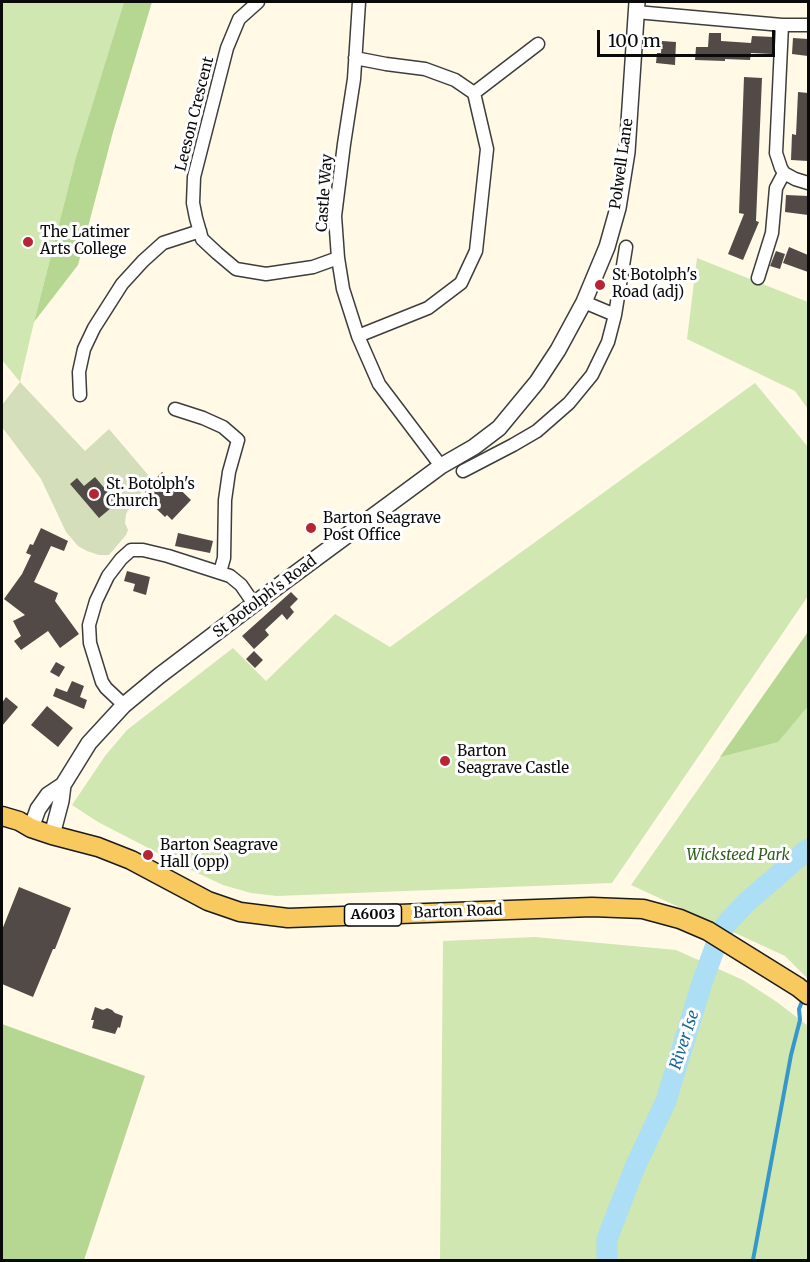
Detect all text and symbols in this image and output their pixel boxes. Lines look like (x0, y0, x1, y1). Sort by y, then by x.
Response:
scale bar (600, 18, 778, 56)
text: 100 m (608, 29, 661, 52)
street label: Leeson Crescent (172, 55, 218, 173)
street label: Polwell Lane (607, 118, 637, 210)
street label: Castle Way (313, 153, 337, 233)
place label: The Latimer Arts College (40, 224, 130, 259)
marker: The Latimer Arts College (21, 235, 35, 249)
place label: St Botolph's Road (adj) (612, 267, 697, 302)
marker: St Botolph's Road (adj) (593, 278, 607, 292)
place label: St. Botolph's Church (106, 476, 195, 511)
marker: St. Botolph's Church (87, 487, 101, 501)
place label: Barton Seagrave Post Office (323, 510, 441, 545)
marker: Barton Seagrave Post Office (304, 521, 318, 535)
street label: St Botolph's Road (210, 552, 320, 642)
place label: Barton Seagrave Castle (457, 743, 569, 778)
marker: Barton Seagrave Castle (438, 754, 452, 768)
place label: Barton Seagrave Hall (opp) (160, 837, 278, 872)
park label: Wicksteed Park (686, 847, 790, 865)
marker: Barton Seagrave Hall (opp) (141, 848, 155, 862)
street label: Barton Road (413, 901, 503, 923)
road number: A6003 (344, 904, 401, 926)
water label: River Ise (666, 1008, 704, 1072)

